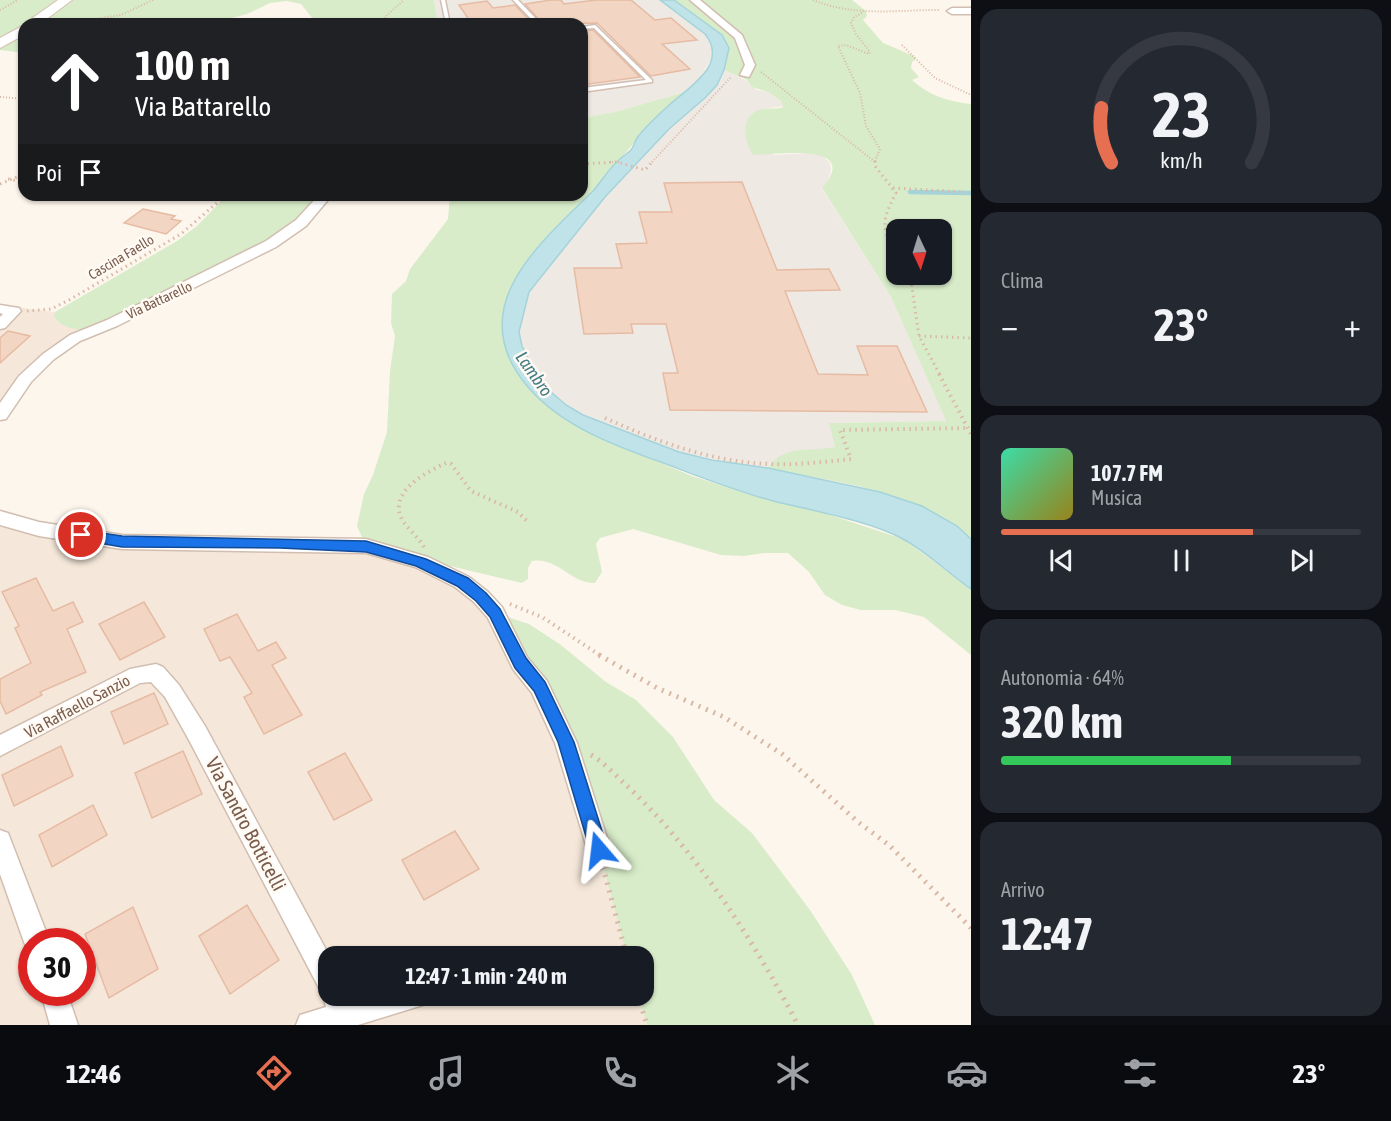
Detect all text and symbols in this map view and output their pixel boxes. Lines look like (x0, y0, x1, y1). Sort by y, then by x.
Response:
text: 100 m (135, 41, 230, 89)
icon: ahead (36, 42, 114, 120)
text: 23 (1152, 79, 1210, 150)
text: Via Battarello (135, 91, 271, 122)
text: km/h (1160, 148, 1202, 173)
icon: arrive (74, 156, 107, 189)
text: Poi (36, 160, 62, 186)
north arrow (886, 219, 952, 285)
map controls (886, 219, 952, 285)
street label: Cascina Faello (85, 231, 157, 283)
text: Clima (1001, 269, 1044, 292)
street label: Via Battarello (124, 278, 194, 322)
text: 23° (1154, 299, 1208, 351)
text: − (1001, 306, 1018, 344)
text: + (1344, 306, 1361, 344)
water label: Lambro (511, 347, 557, 400)
text: 107.7 FM (1091, 460, 1163, 486)
text: Musica (1091, 486, 1142, 509)
pin (55, 509, 106, 560)
icon: arrive (64, 518, 97, 551)
icon: previous (1045, 544, 1078, 577)
icon: pause (1165, 544, 1198, 577)
icon: next (1285, 544, 1318, 577)
text: Autonomia · 64% (1001, 666, 1124, 689)
street label: Via Raffaello Sanzio (21, 671, 133, 741)
text: 320 km (1001, 696, 1123, 748)
street label: Via Sandro Botticelli (202, 753, 291, 895)
position arrow (567, 818, 631, 882)
text: Arrivo (1001, 878, 1045, 901)
text: 12:47 (1001, 908, 1094, 960)
speed limit sign: 30 (18, 928, 96, 1006)
text: 12:47 · 1 min · 240 m (405, 963, 567, 989)
icon: directions (253, 1052, 295, 1094)
icon: music (426, 1052, 468, 1094)
icon: phone (599, 1052, 641, 1094)
icon: climate (772, 1052, 814, 1094)
icon: car (946, 1052, 988, 1094)
icon: filters (1119, 1052, 1161, 1094)
text: 12:46 (66, 1058, 121, 1089)
text: 23° (1292, 1058, 1325, 1089)

